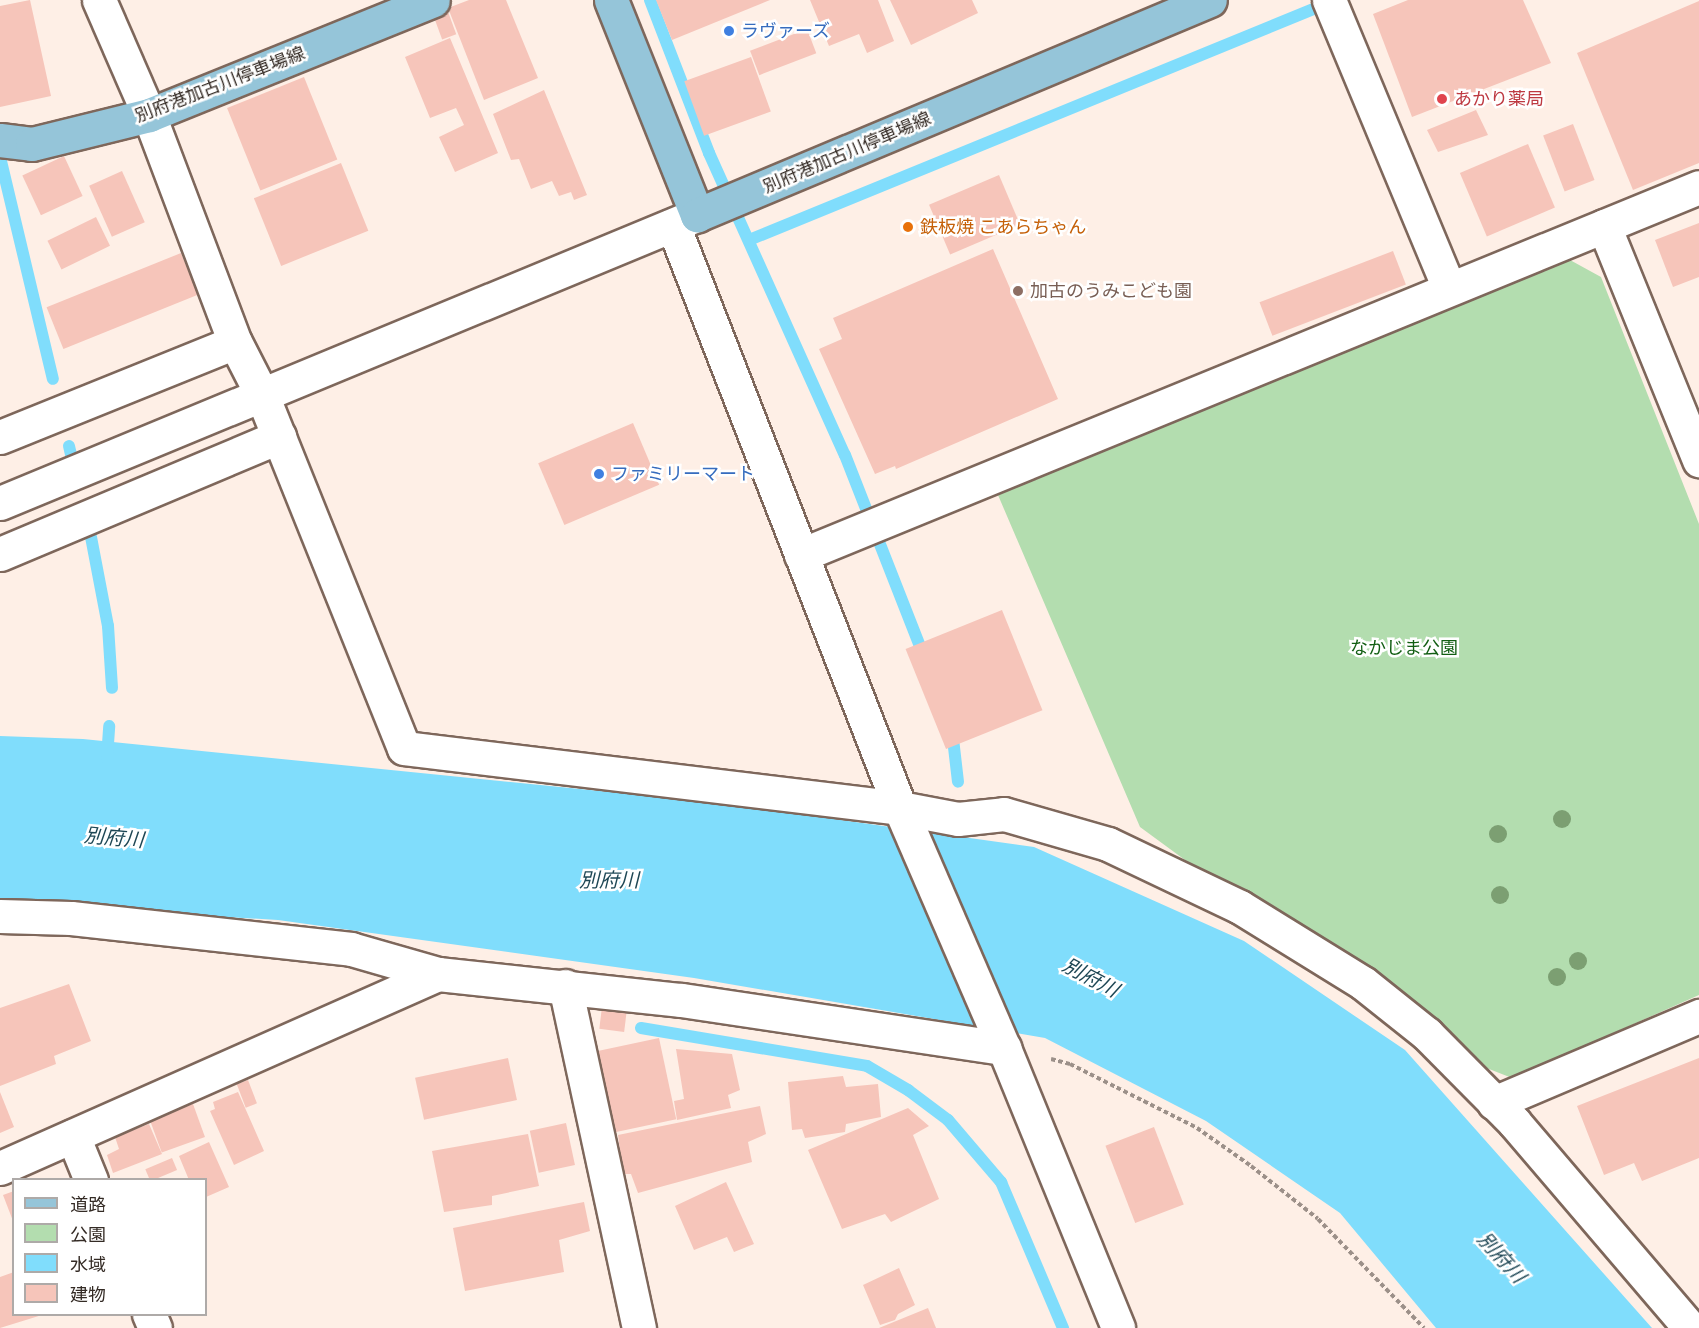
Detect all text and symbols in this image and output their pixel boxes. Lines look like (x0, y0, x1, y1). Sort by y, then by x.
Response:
place label: ラヴァーズ (741, 20, 831, 42)
marker: ラヴァーズ (722, 24, 736, 38)
street label: 別府港加古川停車場線 (132, 43, 308, 127)
place label: あかり薬局 (1454, 88, 1544, 110)
marker: あかり薬局 (1435, 92, 1449, 106)
street label: 別府港加古川停車場線 (760, 108, 934, 198)
place label: 鉄板焼 こあらちゃん (920, 216, 1086, 238)
marker: 鉄板焼 こあらちゃん (901, 220, 915, 234)
place label: 加古のうみこども園 (1030, 280, 1192, 302)
marker: 加古のうみこども園 (1011, 284, 1025, 298)
place label: ファミリーマート (611, 463, 755, 485)
marker: ファミリーマート (592, 467, 606, 481)
park label: なかじま公園 (1350, 637, 1458, 659)
water label: 別府川 (83, 822, 145, 852)
water label: 別府川 (579, 867, 639, 891)
water label: 別府川 (1059, 952, 1123, 1002)
legend (12, 1178, 207, 1316)
text: 道路 (70, 1193, 106, 1216)
text: 公園 (70, 1223, 106, 1246)
water label: 別府川 (1473, 1227, 1531, 1287)
text: 水域 (70, 1253, 106, 1276)
text: 建物 (70, 1283, 106, 1306)

